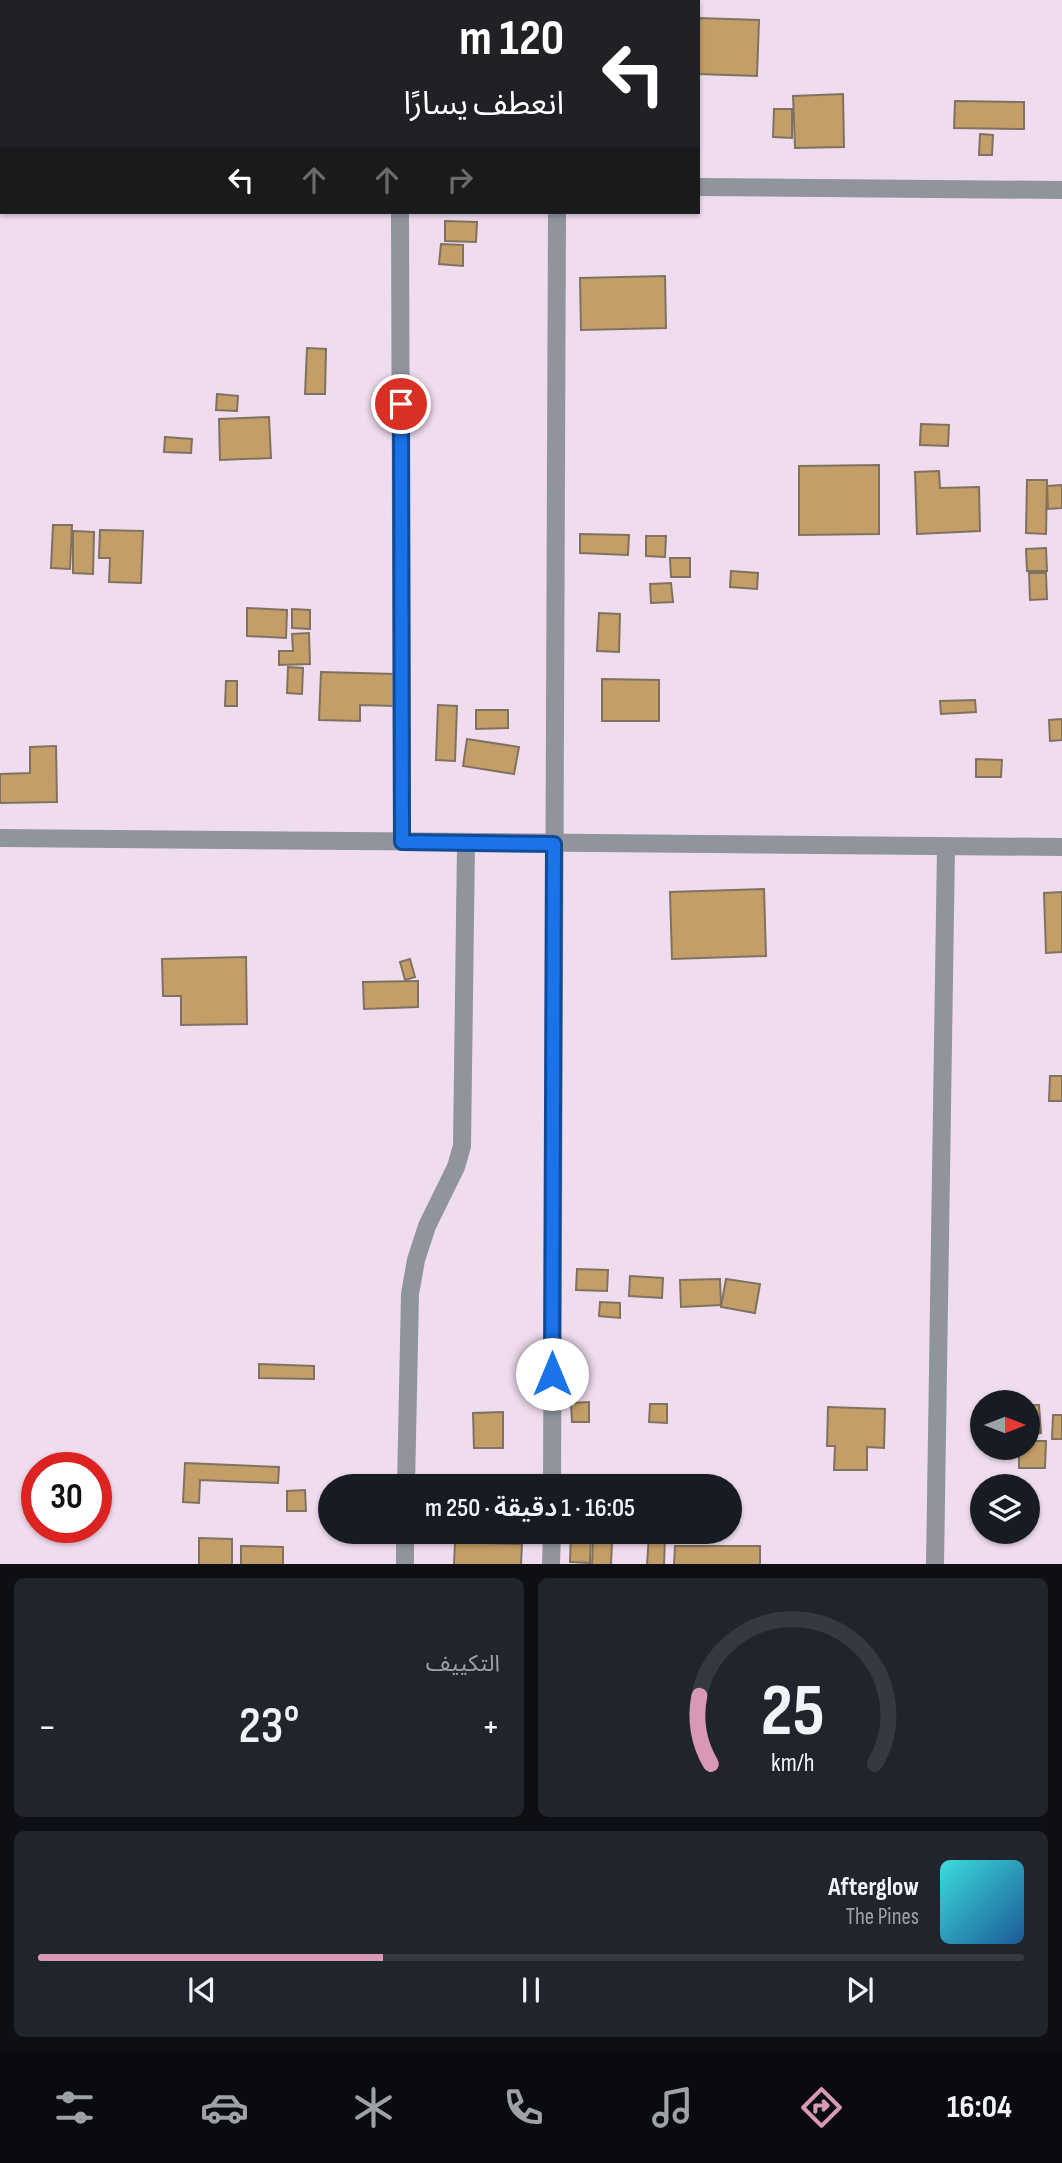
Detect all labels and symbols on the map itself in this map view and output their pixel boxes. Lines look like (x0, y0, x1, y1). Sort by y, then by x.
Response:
pin (371, 374, 431, 434)
position arrow (515, 1337, 589, 1411)
north arrow (970, 1390, 1040, 1460)
speed limit sign: 30 (21, 1452, 112, 1543)

